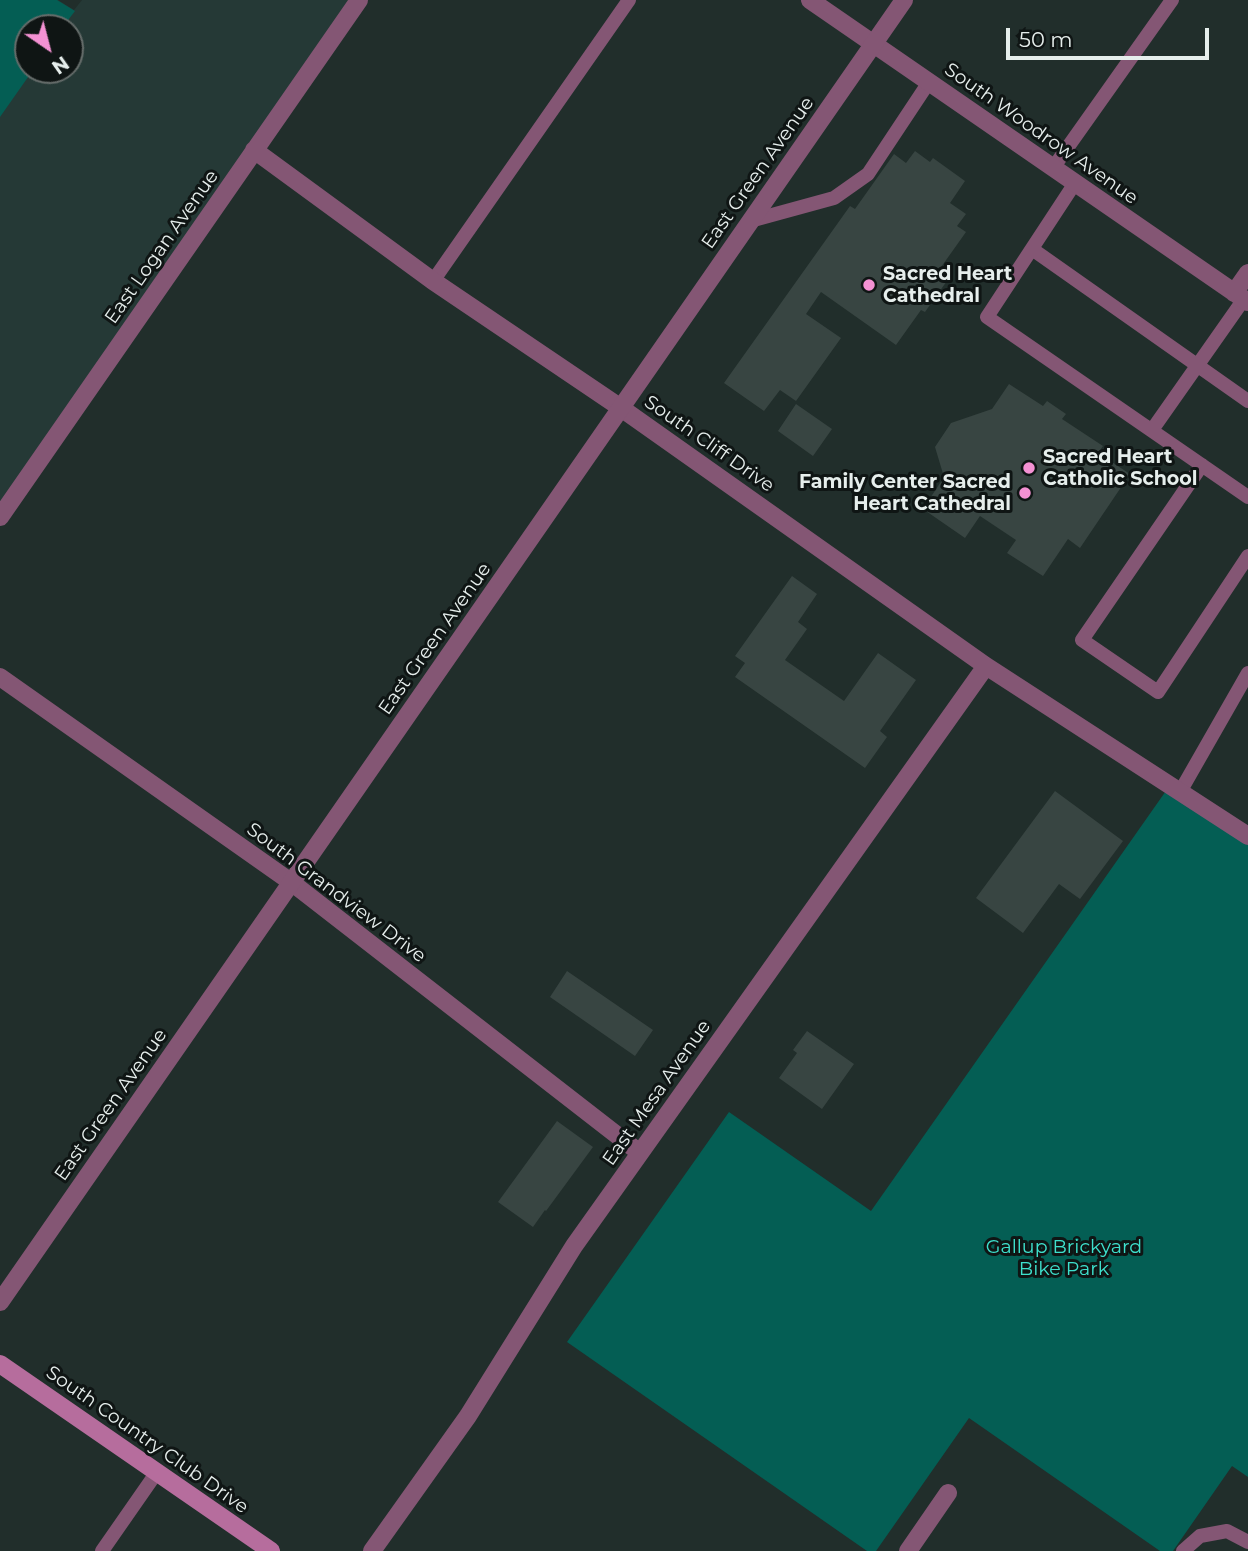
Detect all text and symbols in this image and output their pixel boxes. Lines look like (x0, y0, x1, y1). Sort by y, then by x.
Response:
north arrow (14, 14, 84, 84)
scale bar (1010, 14, 1213, 58)
text: 50 m (1019, 27, 1073, 52)
text: N (47, 51, 73, 79)
street label: South Woodrow Avenue (940, 58, 1142, 210)
street label: East Green Avenue (697, 93, 819, 253)
street label: East Logan Avenue (100, 166, 224, 328)
place label: Sacred Heart Cathedral (883, 263, 1012, 307)
marker: Sacred Heart Cathedral (861, 277, 877, 293)
street label: South Cliff Drive (640, 391, 778, 497)
place label: Sacred Heart Catholic School (1043, 446, 1197, 490)
marker: Sacred Heart Catholic School (1021, 460, 1037, 476)
place label: Family Center Sacred Heart Cathedral (799, 471, 1011, 515)
marker: Family Center Sacred Heart Cathedral (1017, 485, 1033, 501)
street label: East Green Avenue (374, 559, 496, 719)
street label: South Grandview Drive (242, 818, 430, 968)
street label: East Mesa Avenue (598, 1016, 716, 1170)
street label: East Green Avenue (50, 1025, 172, 1185)
park label: Gallup Brickyard Bike Park (986, 1236, 1142, 1280)
street label: South Country Club Drive (41, 1361, 253, 1519)

